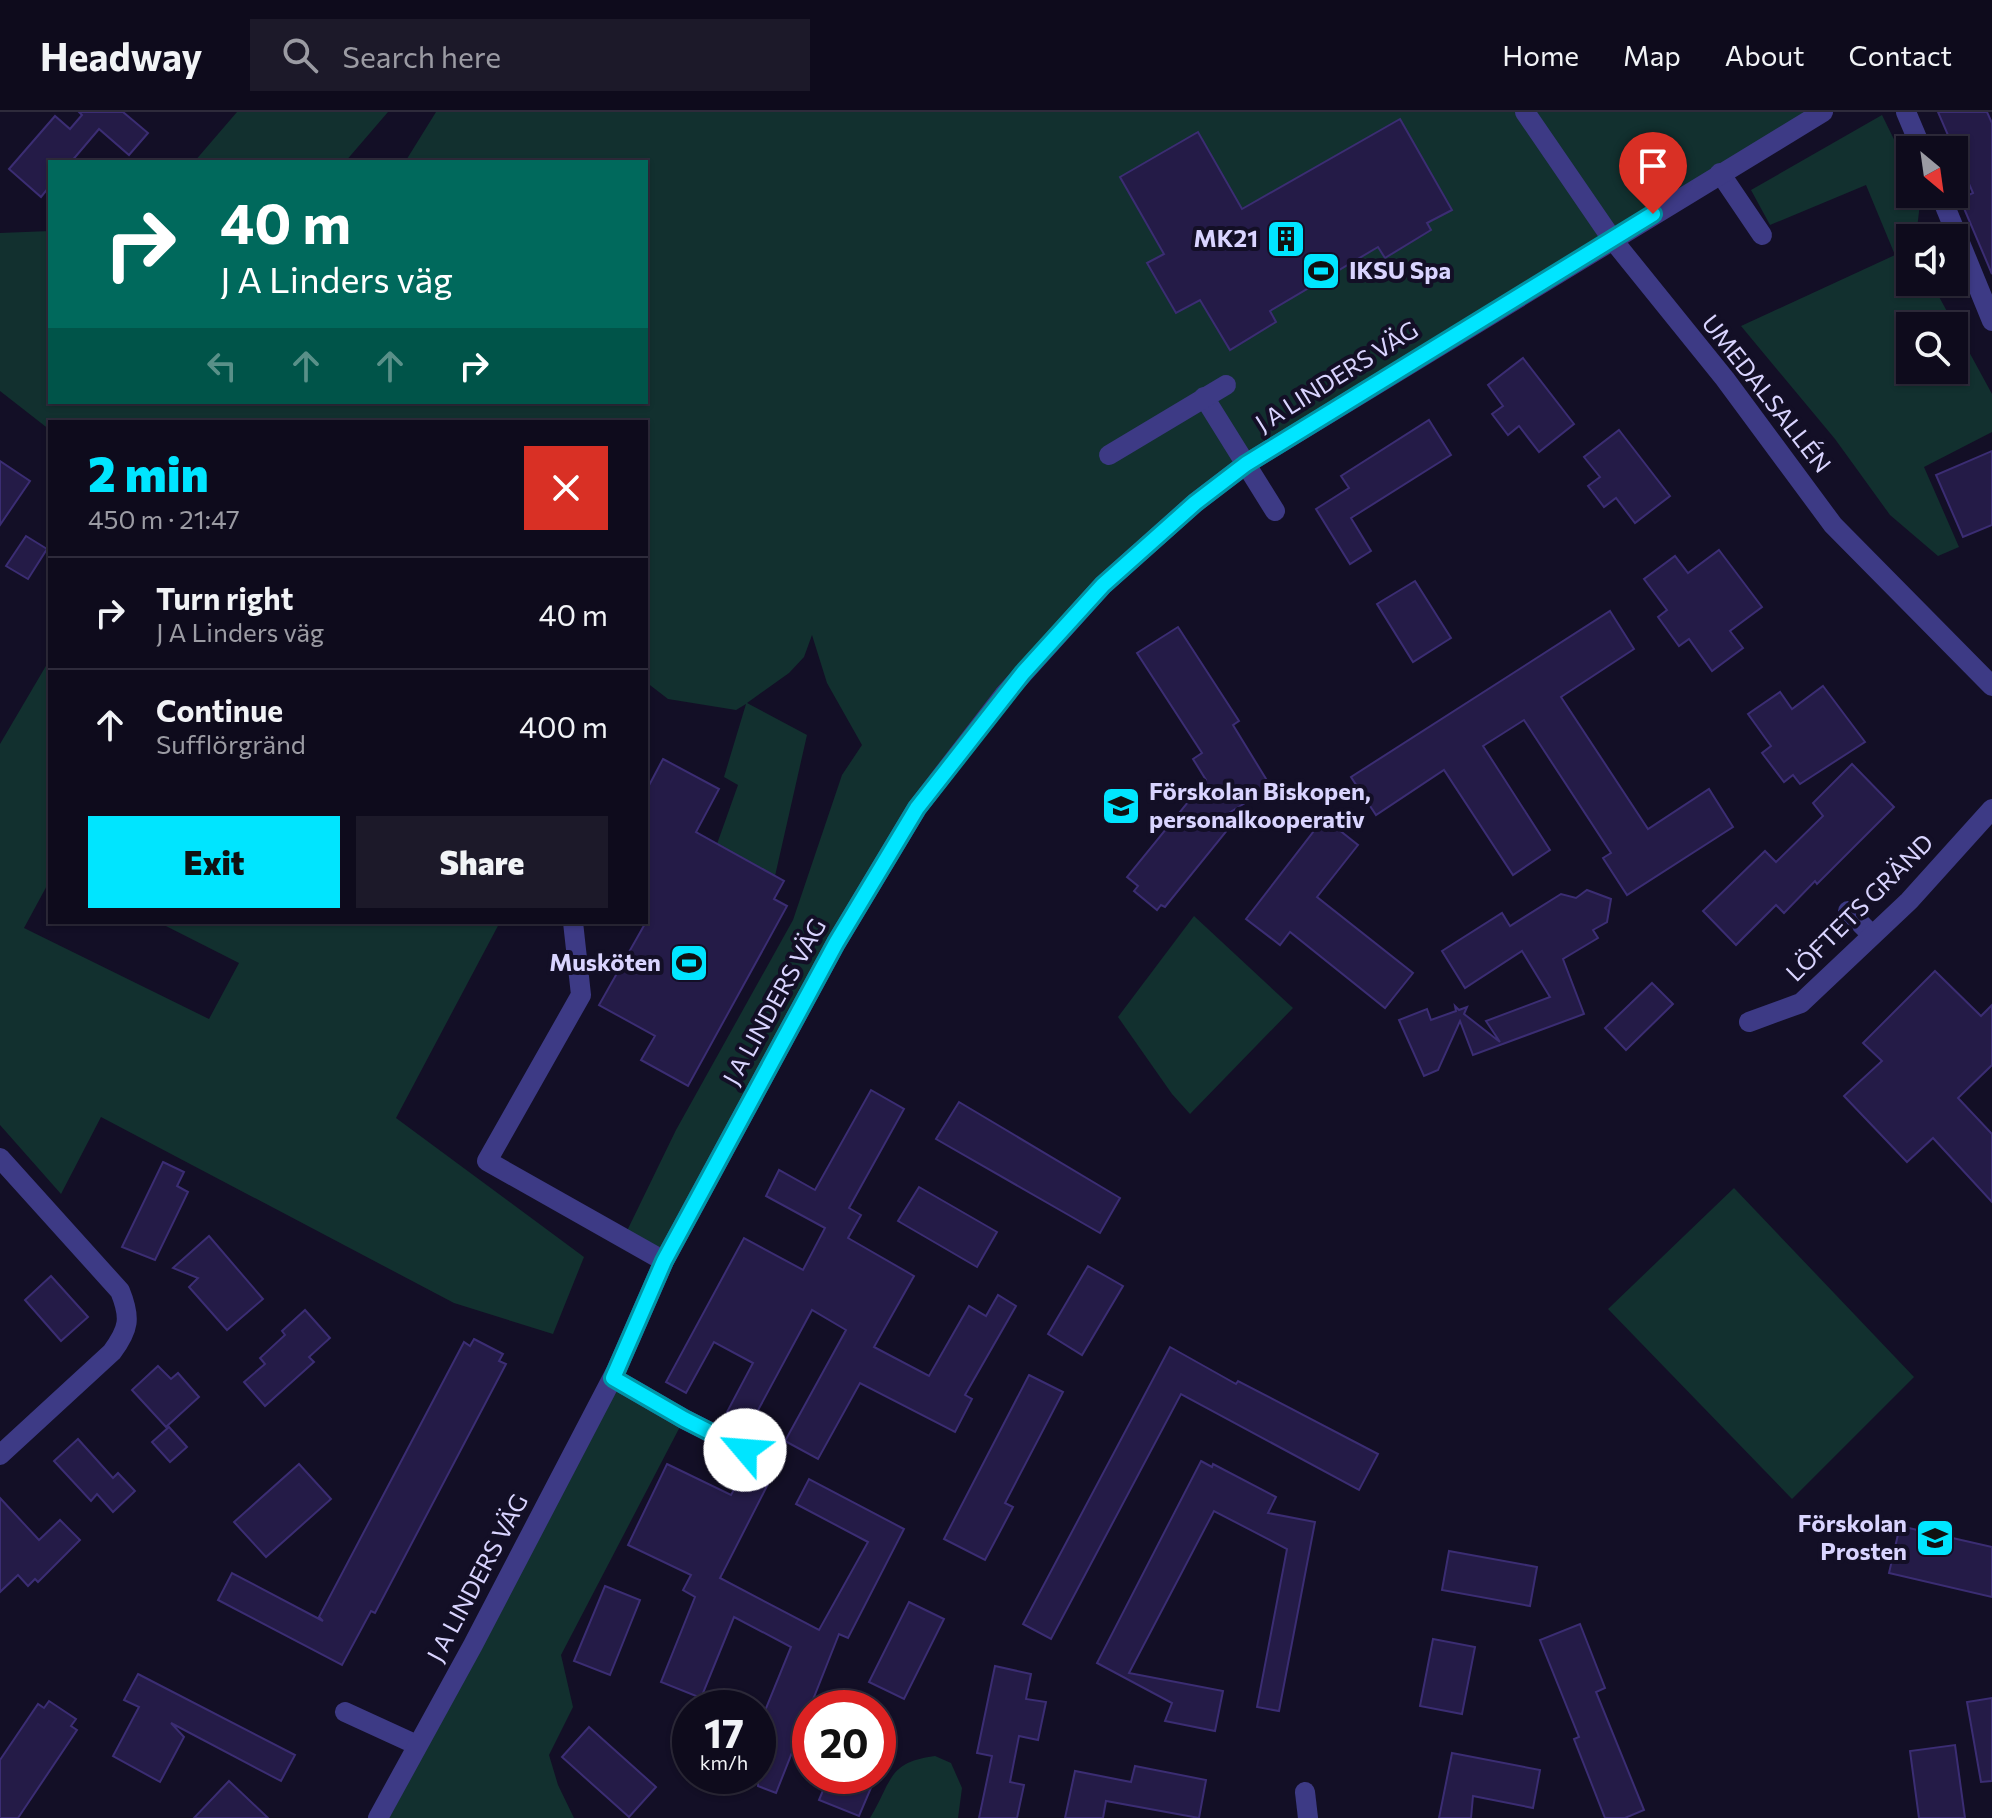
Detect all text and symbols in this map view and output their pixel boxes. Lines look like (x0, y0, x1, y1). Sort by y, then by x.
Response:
search box (250, 19, 810, 91)
text: Headway (40, 32, 202, 79)
icon: search (278, 33, 322, 77)
text: Search here (342, 37, 501, 74)
text: Home (1502, 38, 1579, 72)
text: Map (1623, 38, 1681, 72)
text: About (1725, 38, 1805, 72)
text: Contact (1849, 38, 1952, 72)
pin (1619, 132, 1687, 214)
north arrow (1896, 136, 1968, 208)
map controls (1896, 136, 1968, 384)
icon: arrive (1631, 144, 1675, 188)
text: 40 m (220, 187, 351, 256)
icon: right (88, 192, 192, 296)
building icon: MK21 (1265, 218, 1307, 260)
place label: MK21 (1194, 223, 1258, 252)
button: sound (1896, 224, 1968, 296)
sports icon: IKSU Spa (1300, 250, 1342, 292)
place label: IKSU Spa (1349, 255, 1451, 284)
text: J A Linders väg (220, 256, 453, 300)
street label: UMEDALSALLÉN (1697, 308, 1838, 478)
button: search (1896, 312, 1968, 384)
street label: J A LINDERS VÄG (1250, 314, 1423, 437)
icon: left (200, 344, 244, 388)
icon: ahead (284, 344, 328, 388)
icon: ahead (368, 344, 412, 388)
icon: right (452, 344, 496, 388)
text: 2 min (88, 443, 209, 502)
button: close (524, 446, 608, 530)
text: 450 m · 21:47 (88, 503, 240, 534)
text: Turn right (156, 579, 293, 616)
icon: right (88, 591, 132, 635)
text: 40 m (539, 595, 608, 632)
text: J A Linders väg (156, 616, 324, 647)
text: Continue (156, 691, 283, 728)
icon: ahead (88, 703, 132, 747)
text: 400 m (519, 707, 608, 744)
text: Sufflörgränd (156, 728, 306, 759)
place label: Förskolan Biskopen, personalkooperativ (1149, 776, 1371, 833)
school or university icon: Förskolan Biskopen, personalkooperativ (1100, 785, 1142, 827)
button: Exit (88, 816, 340, 908)
button: Share (356, 816, 608, 908)
street label: LÖFTETS GRÄND (1779, 827, 1939, 987)
street label: J A LINDERS VÄG (716, 913, 831, 1090)
sports icon: Musköten (668, 942, 710, 984)
place label: Musköten (549, 947, 661, 976)
position arrow (703, 1408, 787, 1492)
street label: J A LINDERS VÄG (420, 1488, 533, 1666)
place label: Förskolan Prosten (1798, 1508, 1907, 1565)
school or university icon: Förskolan Prosten (1914, 1517, 1956, 1559)
speed limit sign: 20 (792, 1690, 896, 1794)
text: 17 (704, 1707, 744, 1756)
text: km/h (700, 1750, 748, 1774)

